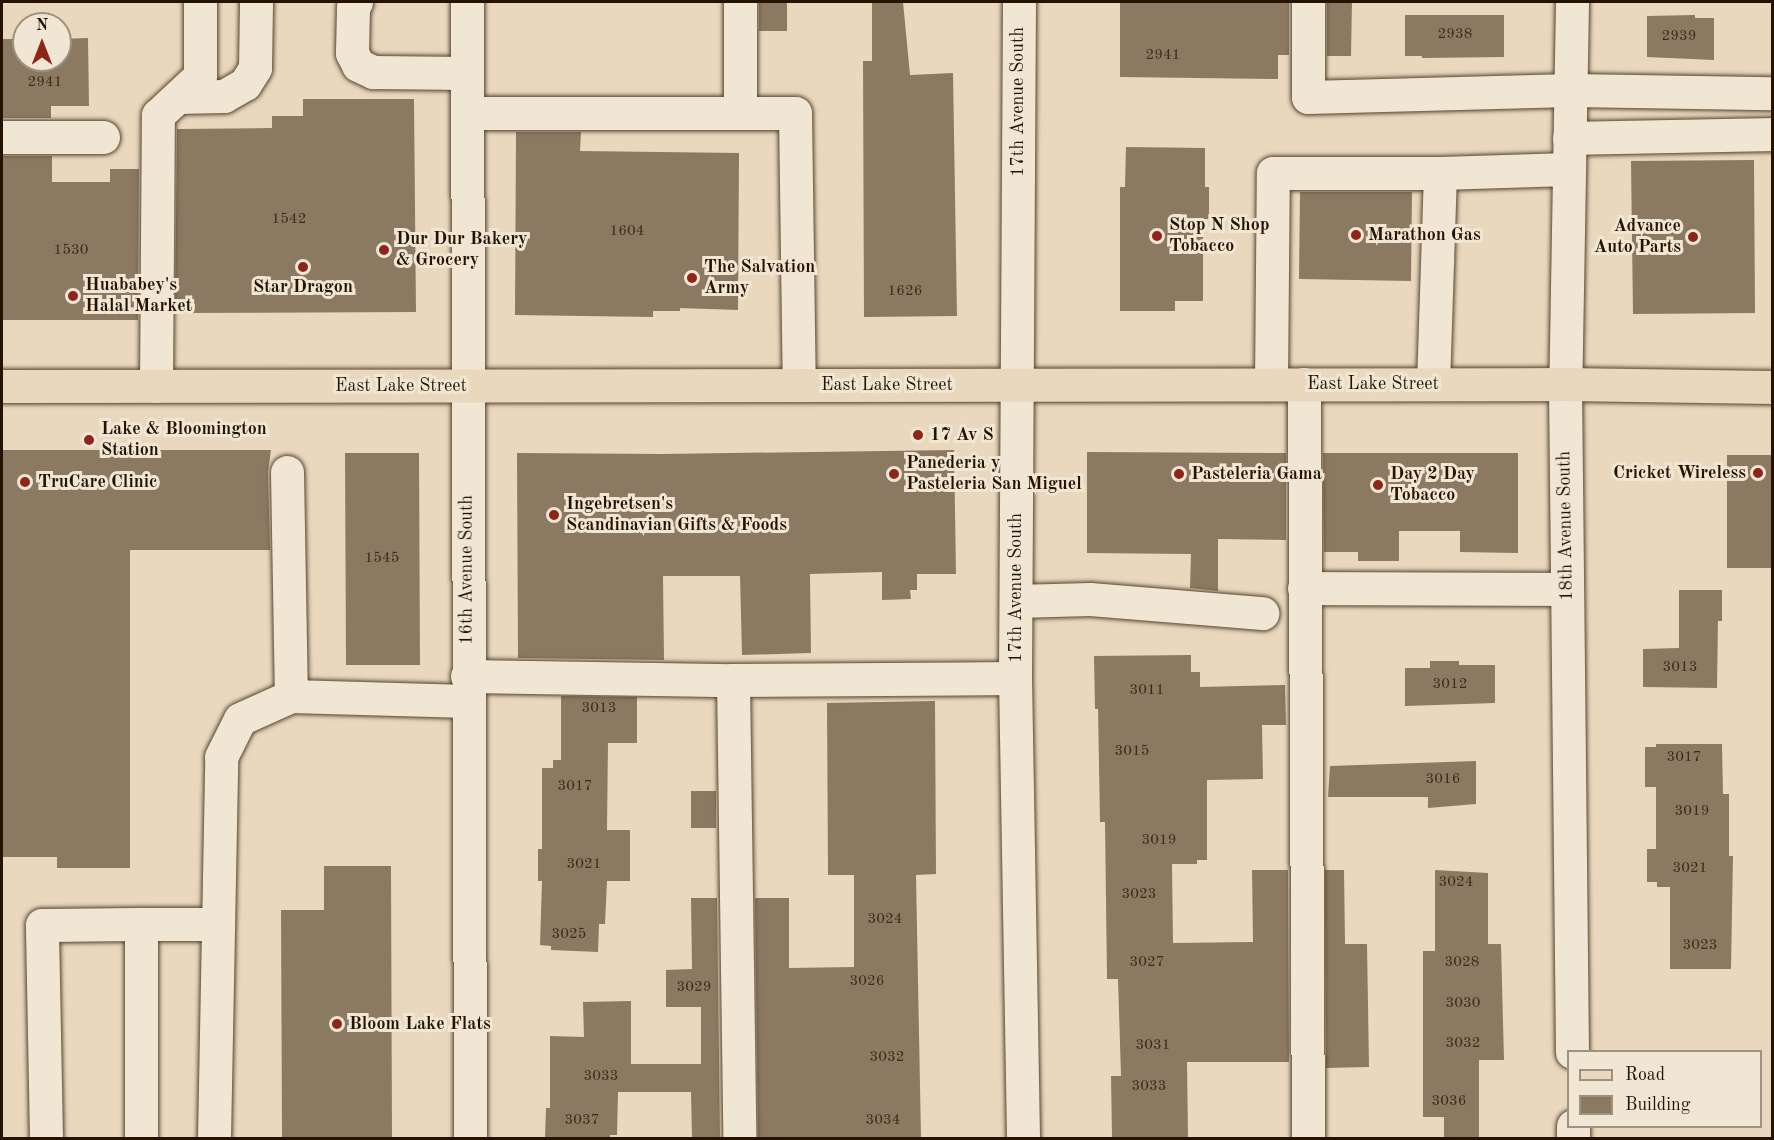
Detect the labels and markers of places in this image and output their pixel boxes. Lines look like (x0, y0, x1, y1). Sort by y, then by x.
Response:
place label: Stop N Shop Tobacco (1169, 215, 1270, 258)
place label: Advance Auto Parts (1594, 216, 1681, 258)
place label: Marathon Gas (1368, 224, 1481, 246)
marker: Marathon Gas (1349, 228, 1363, 242)
place label: Dur Dur Bakery & Grocery (396, 229, 528, 272)
marker: Stop N Shop Tobacco (1150, 229, 1164, 243)
marker: Advance Auto Parts (1686, 230, 1700, 244)
marker: Dur Dur Bakery & Grocery (377, 243, 391, 257)
place label: The Salvation Army (704, 257, 815, 300)
marker: Star Dragon (296, 260, 310, 274)
marker: The Salvation Army (685, 271, 699, 285)
place label: Huababey's Halal Market (85, 275, 192, 318)
place label: Star Dragon (253, 276, 353, 298)
marker: Huababey's Halal Market (66, 289, 80, 303)
place label: Lake & Bloomington Station (101, 419, 267, 462)
place label: 17 Av S (930, 424, 994, 446)
marker: 17 Av S (911, 428, 925, 442)
marker: Lake & Bloomington Station (82, 433, 96, 447)
place label: Panederia y Pasteleria San Miguel (906, 453, 1082, 496)
place label: Cricket Wireless (1613, 462, 1746, 484)
place label: Pasteleria Gama (1191, 463, 1322, 485)
place label: Day 2 Day Tobacco (1390, 464, 1475, 506)
marker: Cricket Wireless (1751, 466, 1765, 480)
marker: Panederia y Pasteleria San Miguel (887, 467, 901, 481)
marker: Pasteleria Gama (1172, 467, 1186, 481)
place label: TruCare Clinic (38, 471, 157, 493)
marker: TruCare Clinic (16, 473, 34, 491)
marker: Day 2 Day Tobacco (1371, 478, 1385, 492)
place label: Ingebretsen's Scandinavian Gifts & Foods (566, 494, 787, 536)
marker: Ingebretsen's Scandinavian Gifts & Foods (547, 508, 561, 522)
place label: Bloom Lake Flats (349, 1013, 491, 1035)
marker: Bloom Lake Flats (330, 1017, 344, 1031)

